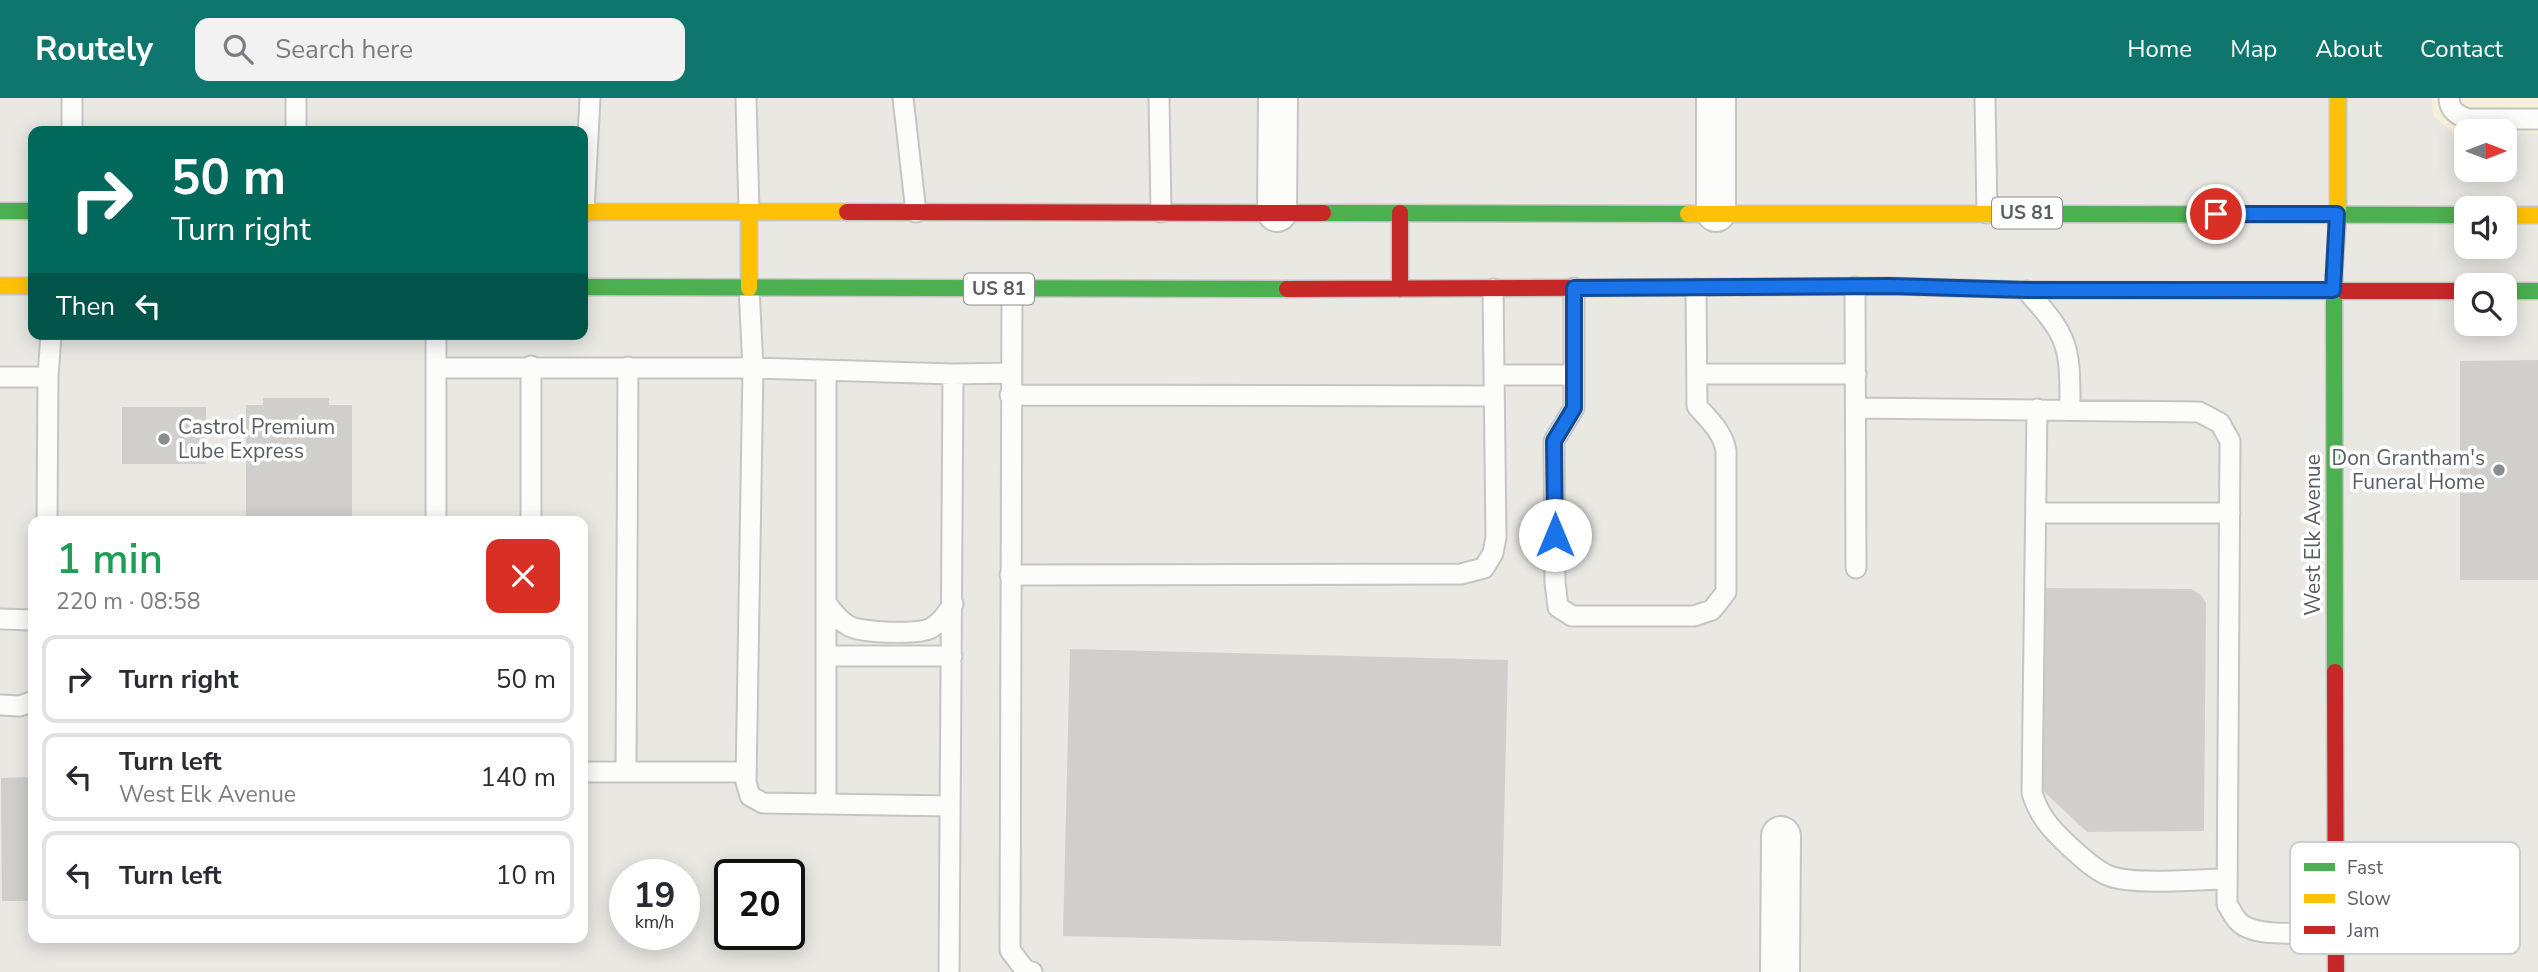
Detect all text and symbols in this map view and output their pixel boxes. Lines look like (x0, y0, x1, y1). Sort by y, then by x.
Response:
search box (195, 18, 685, 81)
text: Routely (35, 27, 153, 72)
icon: search (219, 30, 257, 68)
text: Search here (275, 32, 413, 67)
text: Home (2127, 33, 2192, 65)
text: Map (2230, 33, 2277, 65)
text: About (2315, 33, 2382, 65)
text: Contact (2420, 33, 2503, 65)
north arrow (2454, 119, 2516, 182)
map controls (2454, 119, 2517, 336)
text: 50 m (171, 144, 286, 211)
icon: right (56, 154, 147, 245)
pin (2186, 184, 2246, 244)
icon: arrive (2197, 195, 2235, 233)
button: sound (2454, 196, 2517, 259)
road number: US 81 (1992, 197, 2062, 228)
text: Turn right (171, 208, 311, 251)
button: search (2454, 273, 2517, 336)
road number: US 81 (964, 274, 1034, 304)
icon: left (129, 287, 167, 325)
text: Then (56, 289, 115, 324)
place label: Castrol Premium Lube Express (178, 413, 335, 465)
marker: Castrol Premium Lube Express (156, 431, 172, 447)
place label: Don Grantham's Funeral Home (2332, 444, 2485, 496)
street label: West Elk Avenue (2299, 454, 2327, 616)
marker: Don Grantham's Funeral Home (2491, 462, 2507, 478)
position arrow (1518, 498, 1592, 572)
text: 1 min (56, 531, 163, 588)
button: close (486, 539, 560, 613)
text: 220 m · 08:58 (56, 586, 201, 617)
icon: right (60, 660, 98, 698)
text: Turn right (119, 662, 238, 697)
text: 50 m (496, 662, 556, 697)
text: Turn left (119, 744, 222, 779)
icon: left (60, 758, 98, 796)
text: 140 m (480, 760, 556, 795)
text: West Elk Avenue (119, 779, 296, 810)
legend (2290, 842, 2520, 954)
text: Fast (2347, 855, 2383, 881)
icon: left (60, 856, 98, 894)
text: Turn left (119, 858, 222, 893)
text: 10 m (496, 858, 556, 893)
speed limit sign: 20 (714, 859, 805, 950)
text: 19 (633, 872, 676, 919)
text: Slow (2347, 886, 2391, 912)
text: km/h (635, 910, 674, 934)
text: Jam (2346, 918, 2380, 944)

